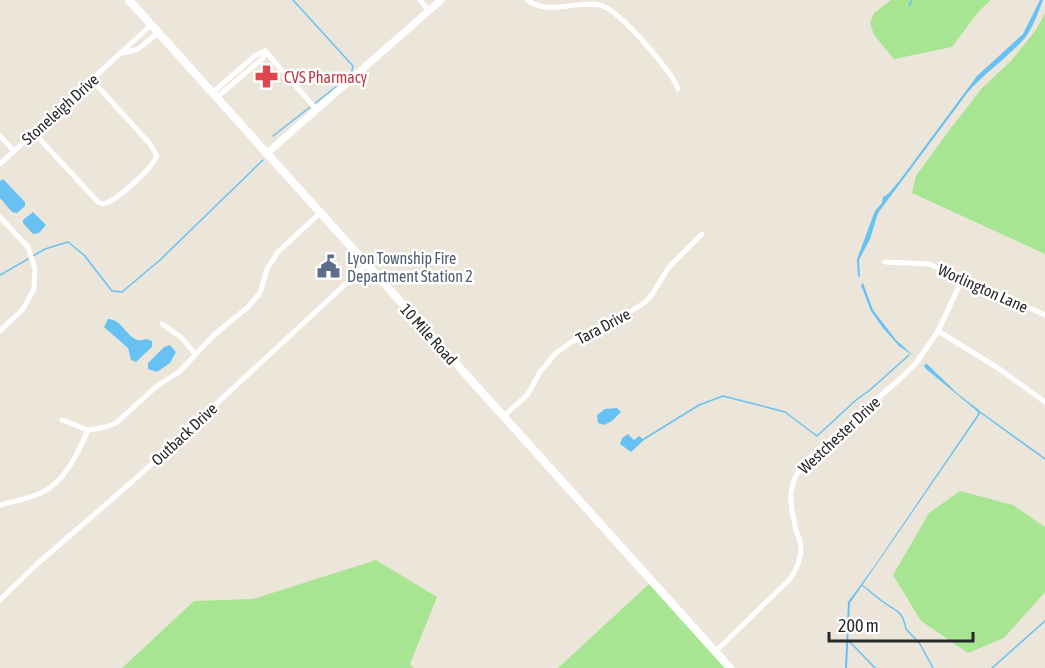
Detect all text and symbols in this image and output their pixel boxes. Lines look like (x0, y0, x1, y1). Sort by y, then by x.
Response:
pharmacy icon: CVS Pharmacy (253, 64, 279, 90)
place label: CVS Pharmacy (284, 68, 368, 87)
street label: Stoneleigh Drive (18, 70, 103, 149)
place label: Lyon Township Fire Department Station 2 (347, 249, 473, 286)
public building icon: Lyon Township Fire Department Station 2 (316, 254, 342, 280)
street label: Worlington Lane (935, 260, 1031, 317)
street label: 10 Mile Road (397, 300, 461, 368)
street label: Tara Drive (573, 304, 633, 348)
street label: Westchester Drive (795, 393, 883, 477)
street label: Outback Drive (148, 399, 220, 469)
scale bar (829, 605, 973, 643)
text: 200 m (838, 615, 879, 636)

